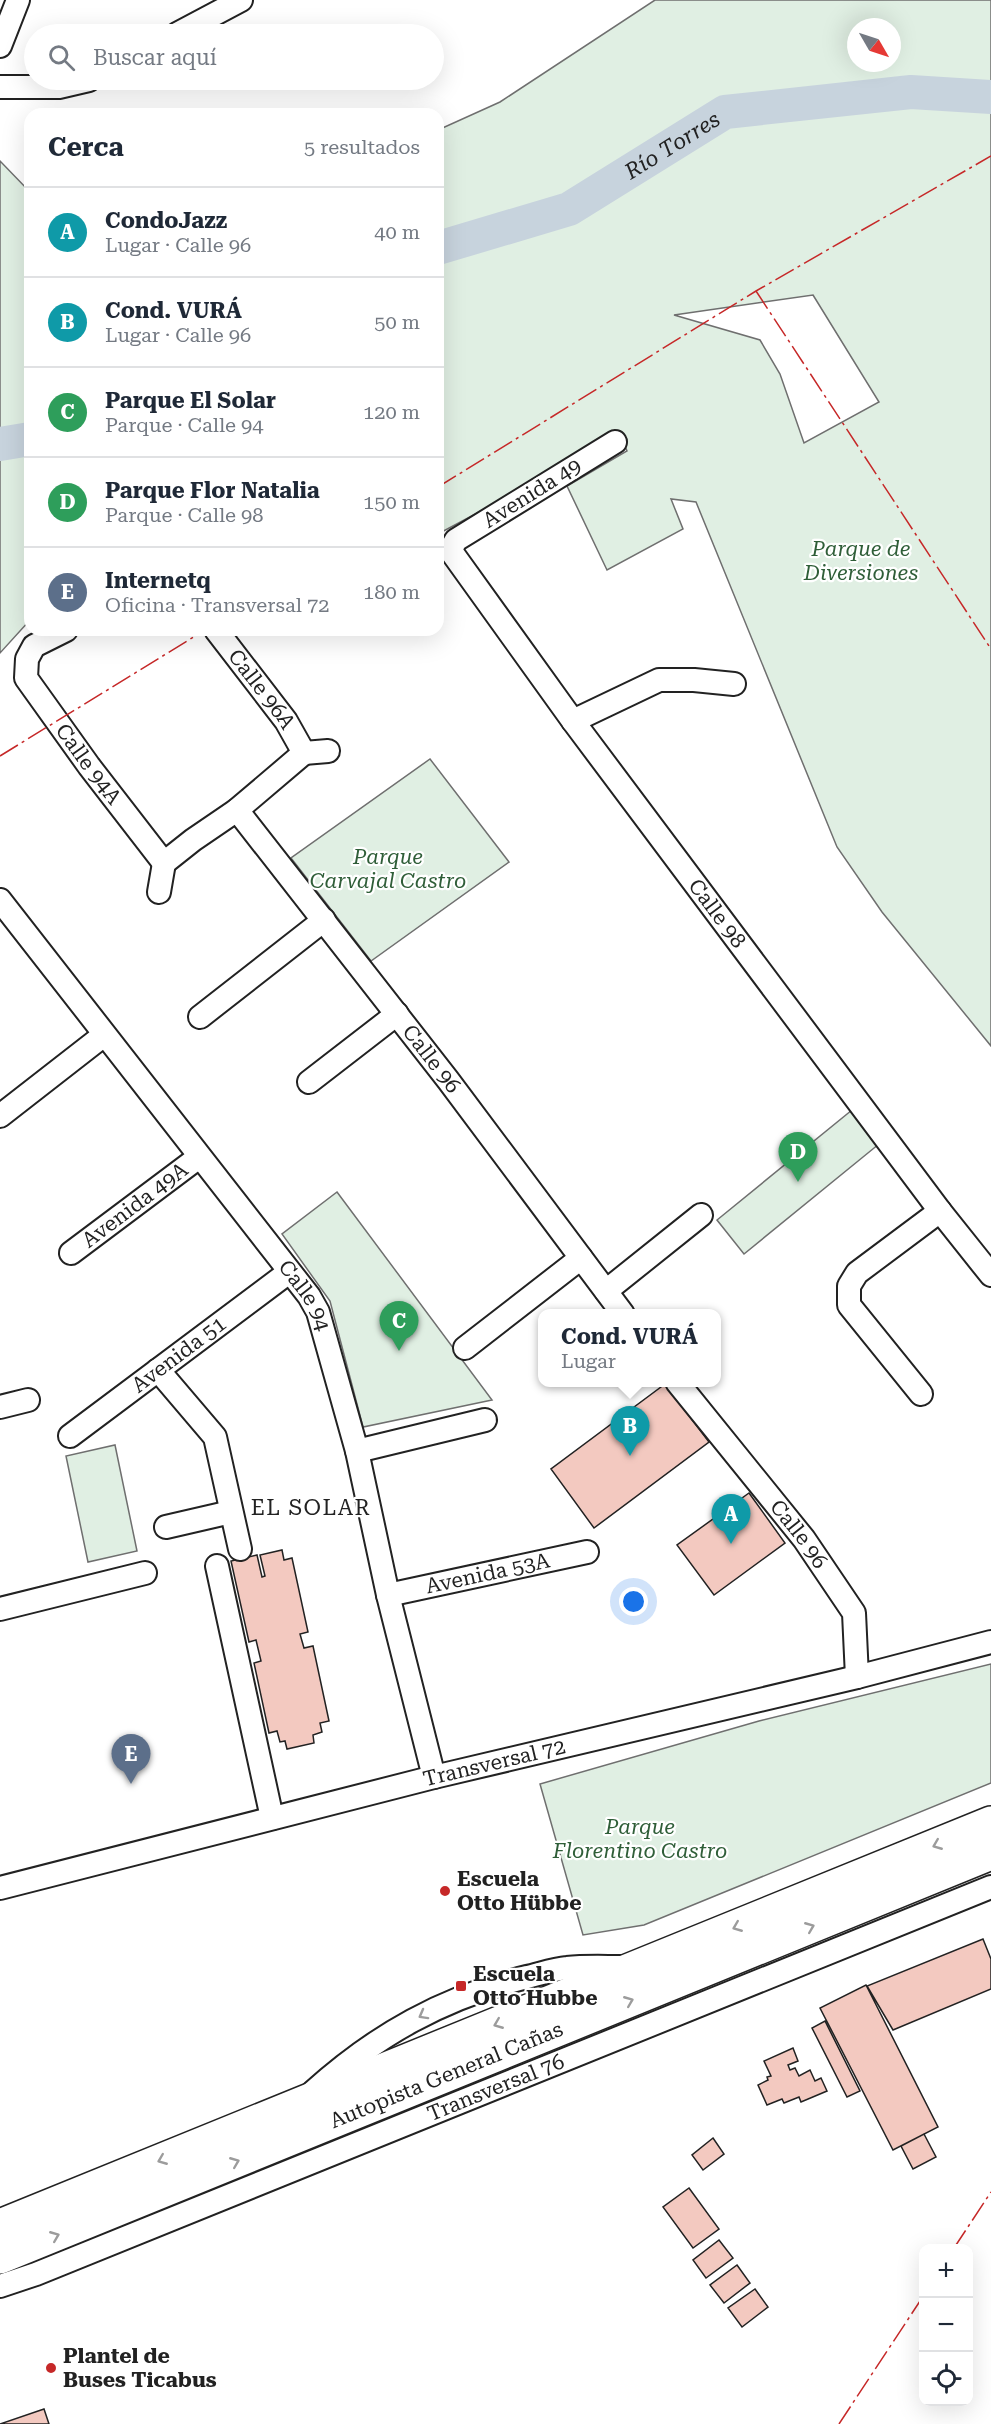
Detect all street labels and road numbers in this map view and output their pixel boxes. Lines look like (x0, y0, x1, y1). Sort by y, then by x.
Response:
street label: Avenida 49 (478, 453, 586, 533)
street label: Calle 96A (223, 645, 300, 734)
street label: Calle 94A (51, 719, 126, 810)
street label: Calle 98 (684, 874, 751, 953)
street label: Calle 96 (398, 1020, 466, 1098)
street label: Avenida 49A (77, 1157, 193, 1252)
street label: Calle 94 (274, 1255, 335, 1334)
street label: Avenida 51 (127, 1312, 231, 1397)
street label: Calle 96 (765, 1495, 832, 1573)
street label: Avenida 53A (424, 1548, 552, 1598)
street label: Transversal 72 (421, 1734, 568, 1791)
street label: Autopista General Cañas (326, 2017, 566, 2133)
street label: Transversal 76 (424, 2049, 568, 2126)

